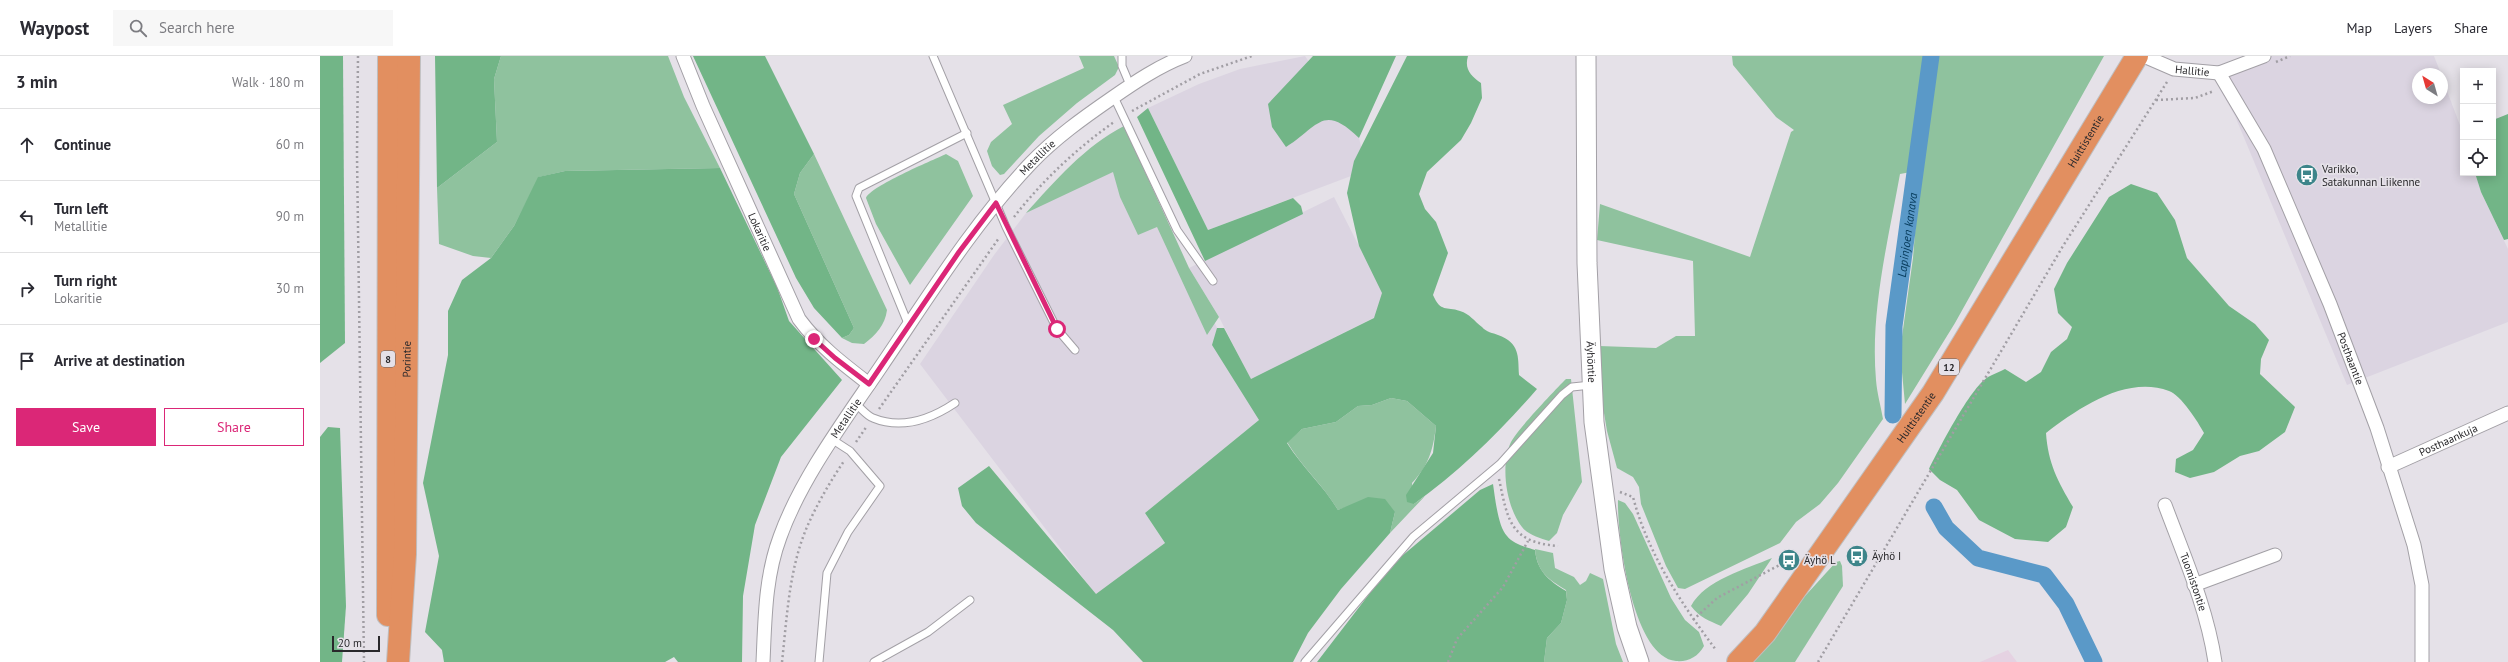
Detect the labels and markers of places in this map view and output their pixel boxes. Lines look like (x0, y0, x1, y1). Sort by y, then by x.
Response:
bus stop icon: Varikko, Satakunnan Liikenne (2294, 162, 2320, 188)
place label: Varikko, Satakunnan Liikenne (2321, 162, 2420, 189)
bus stop icon: Äyhö I (1844, 543, 1870, 569)
bus stop icon: Äyhö L (1776, 547, 1802, 573)
place label: Äyhö I (1872, 549, 1901, 563)
place label: Äyhö L (1804, 553, 1836, 567)

